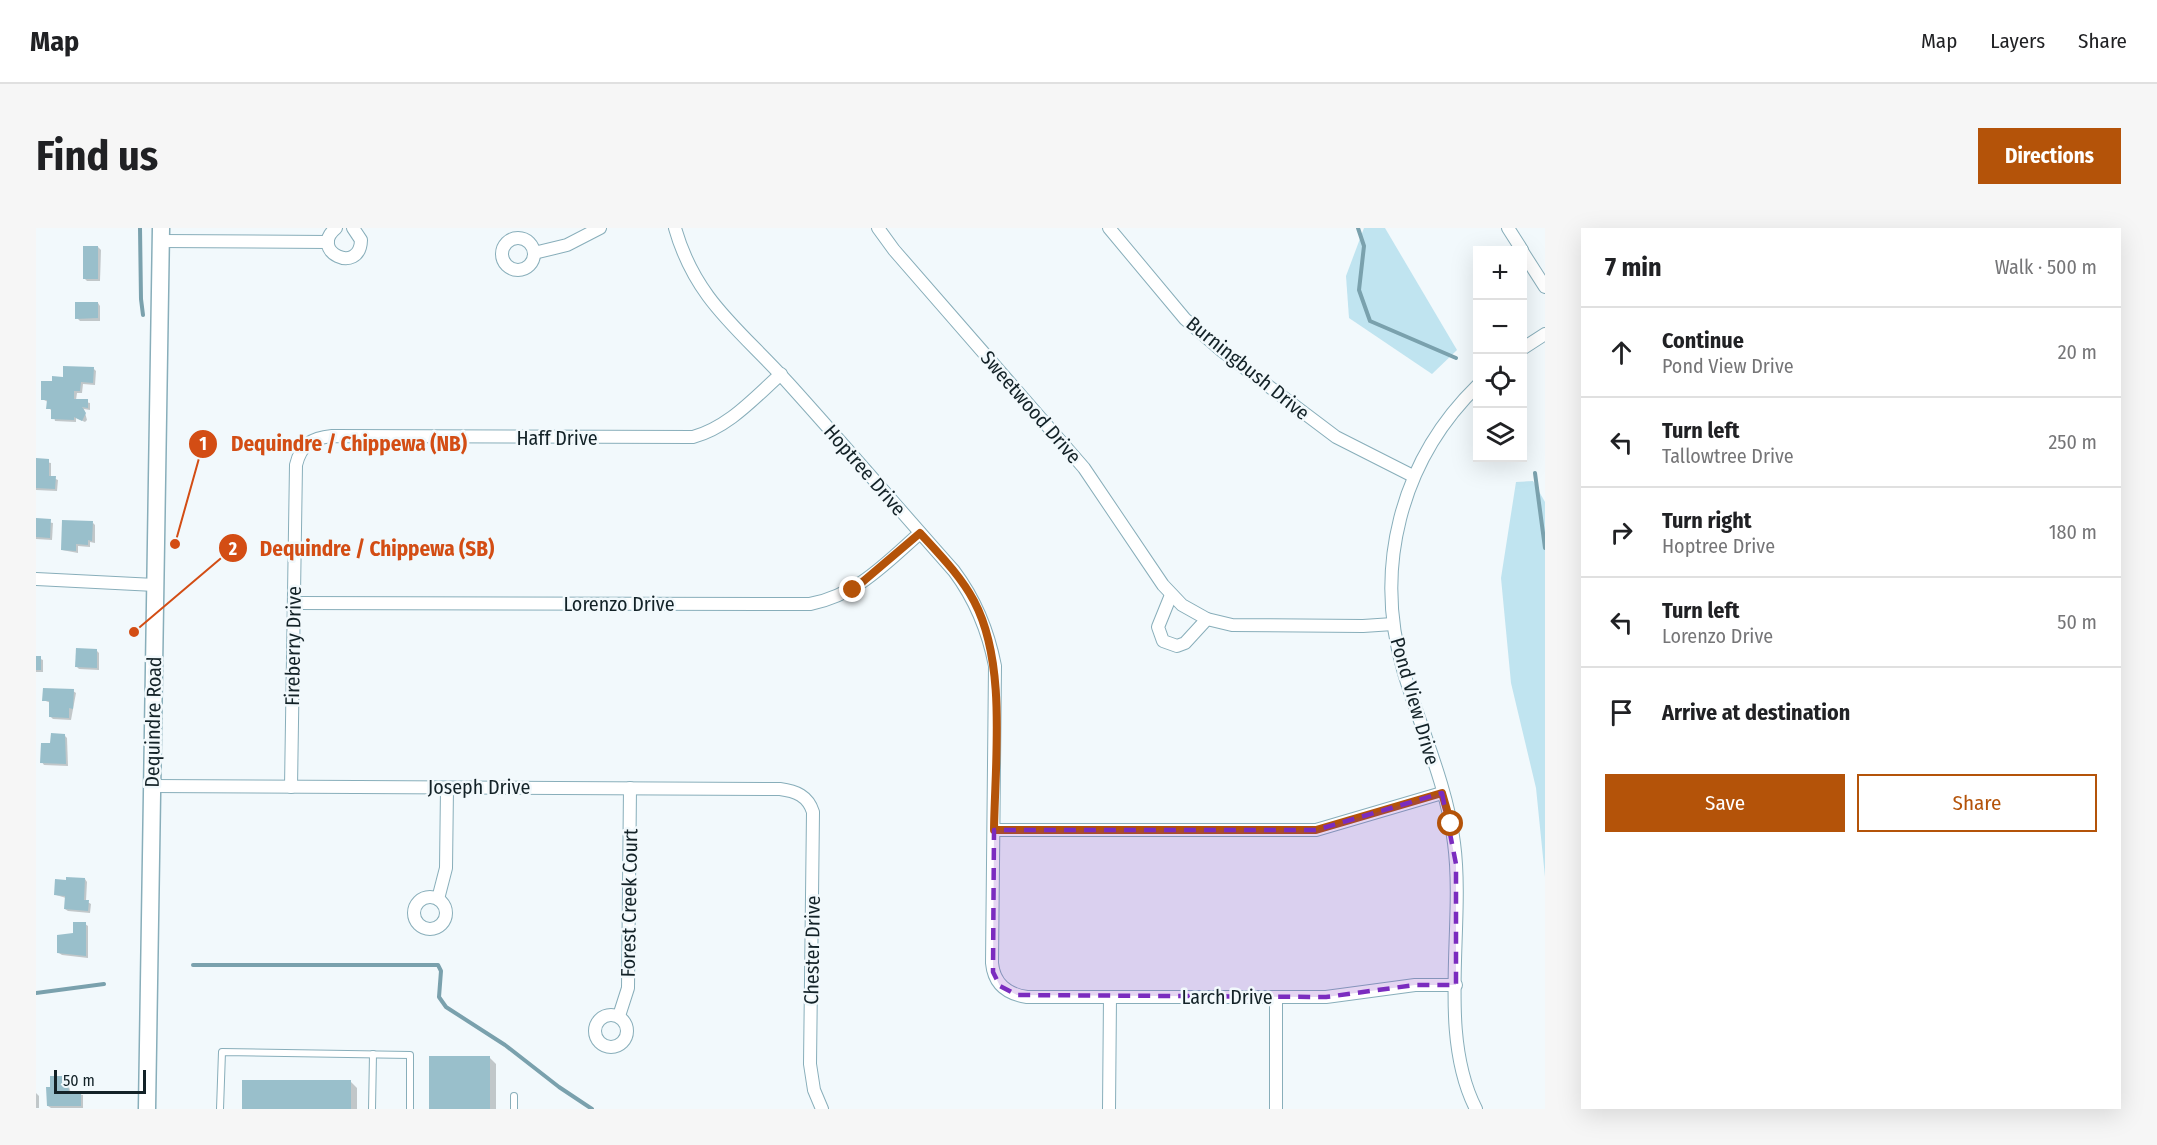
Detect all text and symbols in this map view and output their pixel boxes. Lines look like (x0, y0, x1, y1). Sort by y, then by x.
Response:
text: Map (30, 25, 79, 58)
text: Map (1921, 28, 1957, 54)
text: Layers (1990, 28, 2045, 54)
text: Share (2078, 28, 2127, 54)
button: Directions (1978, 128, 2121, 184)
text: Find us (36, 131, 158, 181)
map controls (1473, 246, 1527, 462)
button: + (1473, 246, 1527, 300)
text: 7 min (1605, 252, 1662, 283)
text: Walk · 500 m (1995, 255, 2097, 279)
button: − (1473, 300, 1527, 354)
street label: Burningbush Drive (1182, 311, 1314, 425)
text: Continue (1662, 327, 1744, 354)
icon: ahead (1605, 336, 1638, 369)
text: 20 m (2058, 340, 2097, 364)
street label: Sweetwood Drive (976, 346, 1086, 468)
button: locate (1473, 354, 1527, 408)
text: Pond View Drive (1662, 354, 1794, 378)
button: layers (1473, 408, 1527, 462)
text: Turn left (1662, 417, 1740, 444)
street label: Hoptree Drive (819, 419, 911, 521)
callout: Dequindre / Chippewa (NB) (188, 425, 479, 464)
street label: Haff Drive (516, 426, 598, 450)
icon: left (1605, 426, 1638, 459)
text: 250 m (2049, 430, 2097, 454)
text: Dequindre / Chippewa (NB) (231, 431, 467, 457)
text: 1 (199, 433, 207, 455)
text: Tallowtree Drive (1662, 444, 1794, 468)
text: Turn right (1662, 507, 1751, 534)
icon: right (1605, 516, 1638, 549)
text: 180 m (2049, 520, 2097, 544)
callout: Dequindre / Chippewa (SB) (218, 529, 507, 568)
text: Hoptree Drive (1662, 534, 1775, 558)
text: Dequindre / Chippewa (SB) (260, 536, 494, 562)
text: 2 (228, 538, 237, 560)
route end (839, 576, 865, 602)
street label: Fireberry Drive (280, 586, 306, 706)
street label: Lorenzo Drive (563, 592, 675, 616)
text: Turn left (1662, 597, 1740, 624)
icon: left (1605, 606, 1638, 639)
text: 50 m (2057, 610, 2097, 634)
text: Lorenzo Drive (1662, 624, 1773, 648)
street label: Pond View Drive (1385, 634, 1445, 768)
street label: Dequindre Road (140, 656, 166, 788)
icon: arrive (1605, 696, 1638, 729)
text: Arrive at destination (1662, 699, 1850, 726)
button: Save (1605, 774, 1845, 832)
button: Share (1857, 774, 2097, 832)
street label: Joseph Drive (428, 775, 530, 799)
route start (1437, 810, 1463, 836)
street label: Forest Creek Court (616, 828, 642, 978)
street label: Chester Drive (799, 895, 825, 1005)
street label: Larch Drive (1181, 985, 1273, 1009)
scale bar (54, 1067, 146, 1094)
text: 50 m (63, 1071, 95, 1090)

